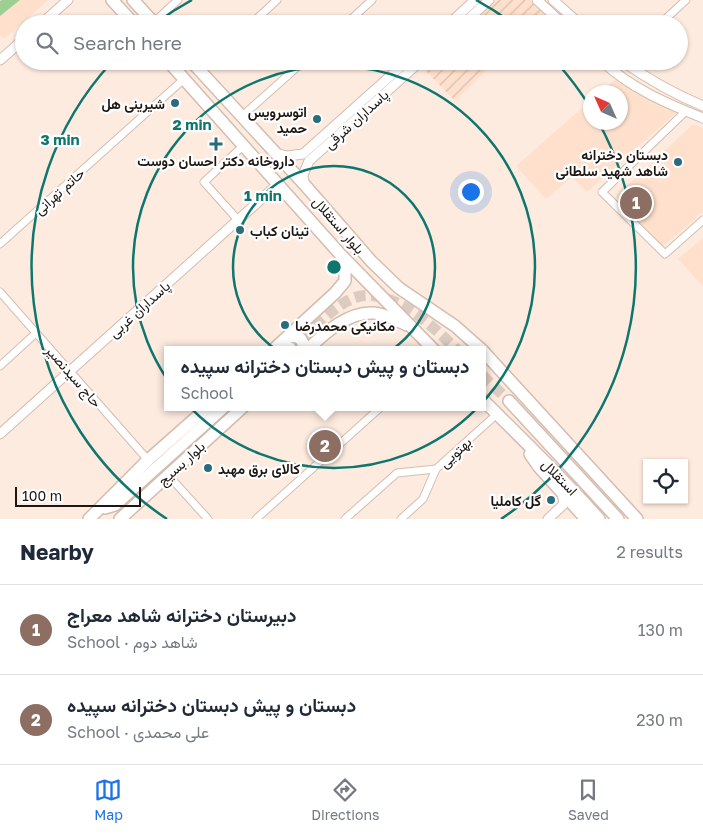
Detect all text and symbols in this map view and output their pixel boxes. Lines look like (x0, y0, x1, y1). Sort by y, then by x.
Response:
search box (15, 15, 688, 70)
icon: search (33, 29, 61, 57)
text: Search here (73, 31, 182, 54)
north arrow (583, 85, 628, 130)
street label: پاسداران شرقی (320, 86, 393, 154)
place label: شیرینی هل (101, 95, 165, 113)
marker: شیرینی هل (169, 97, 181, 109)
place label: اتوسرویس حمید (248, 103, 307, 137)
marker: اتوسرویس حمید (311, 113, 323, 125)
text: 2 min (172, 115, 212, 133)
text: 3 min (40, 130, 80, 148)
marker: داروخانه دکتر احسان دوست (210, 138, 222, 150)
place label: دبستان دخترانه شاهد شهید سلطانی (555, 146, 668, 180)
place label: داروخانه دکتر احسان دوست (137, 152, 295, 170)
marker: دبستان دخترانه شاهد شهید سلطانی (672, 156, 684, 168)
street label: حاتم تهرانی (30, 164, 88, 219)
your location (458, 179, 484, 205)
pin: 1 (620, 184, 652, 222)
text: 1 min (244, 186, 282, 204)
street label: بلوار استقلال (308, 193, 368, 258)
place label: تینان کباب (250, 222, 309, 240)
marker: تینان کباب (234, 224, 246, 236)
centre of rings (325, 258, 343, 276)
street label: پاسداران غربی (105, 277, 175, 342)
place label: مکانیکی محمدرضا (295, 317, 396, 335)
marker: مکانیکی محمدرضا (279, 319, 291, 331)
street label: حاج سیدنصیر (40, 341, 105, 412)
popup (164, 346, 486, 411)
text: دبستان و پیش دبستان دخترانه سپیده (180, 354, 470, 377)
text: School (180, 383, 234, 403)
pin: 2 (309, 427, 341, 465)
street label: بهتویی (435, 433, 475, 472)
street label: بلوار بسیج (154, 437, 210, 491)
street label: استقلال (537, 455, 581, 500)
map controls (643, 459, 688, 504)
button: locate (643, 459, 688, 504)
place label: کالای برق مهبد (218, 460, 300, 478)
marker: کالای برق مهبد (202, 462, 214, 474)
scale bar (15, 484, 141, 507)
text: 100 m (22, 487, 62, 504)
place label: گل کاملیا (490, 492, 541, 510)
marker: گل کاملیا (545, 494, 557, 506)
text: Nearby (20, 539, 94, 565)
text: 2 results (617, 542, 683, 562)
text: دبیرستان دخترانه شاهد معراج (67, 603, 297, 626)
text: 1 (32, 620, 40, 640)
text: 130 m (638, 620, 683, 640)
text: School · شاهد دوم (67, 632, 198, 652)
text: دبستان و پیش دبستان دخترانه سپیده (67, 693, 356, 716)
text: 2 (31, 710, 41, 730)
text: 230 m (636, 710, 683, 730)
text: School · علی محمدی (67, 722, 209, 742)
tab: Map (94, 776, 123, 823)
tab: Directions (311, 776, 380, 823)
tab: Saved (568, 776, 609, 823)

